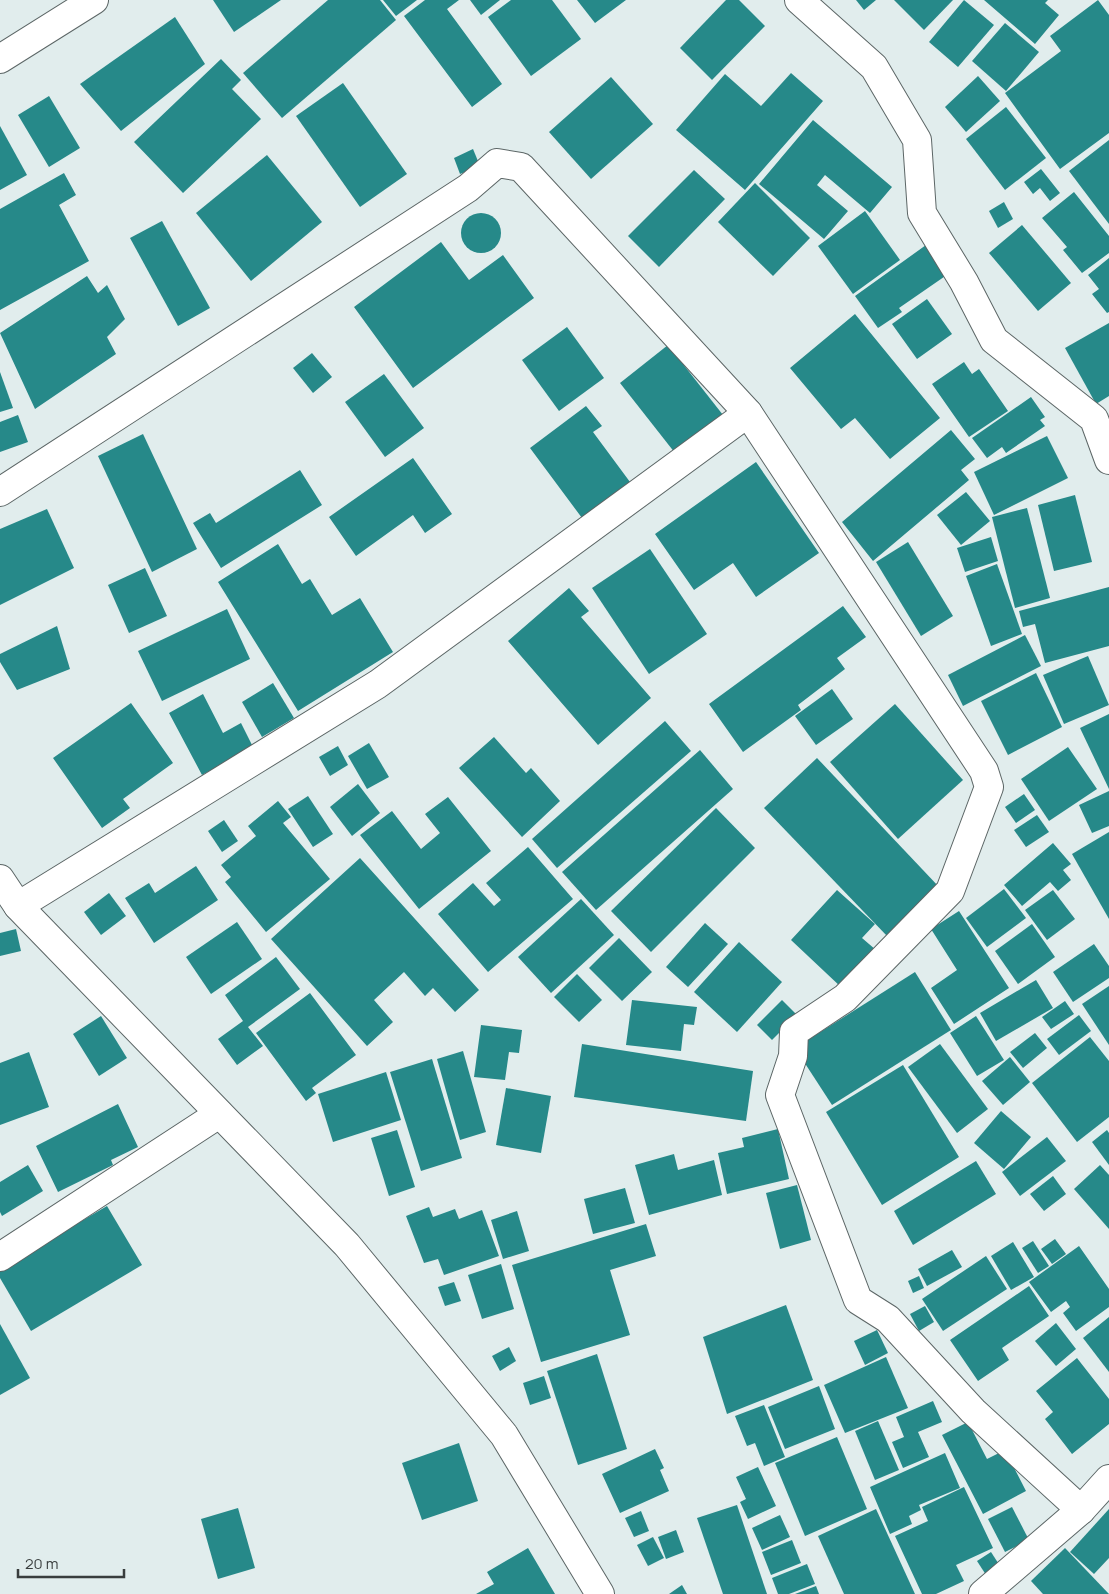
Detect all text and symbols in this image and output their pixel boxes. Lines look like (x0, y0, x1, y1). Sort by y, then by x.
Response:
scale bar (18, 1546, 124, 1578)
text: 20 m (25, 1553, 58, 1574)

